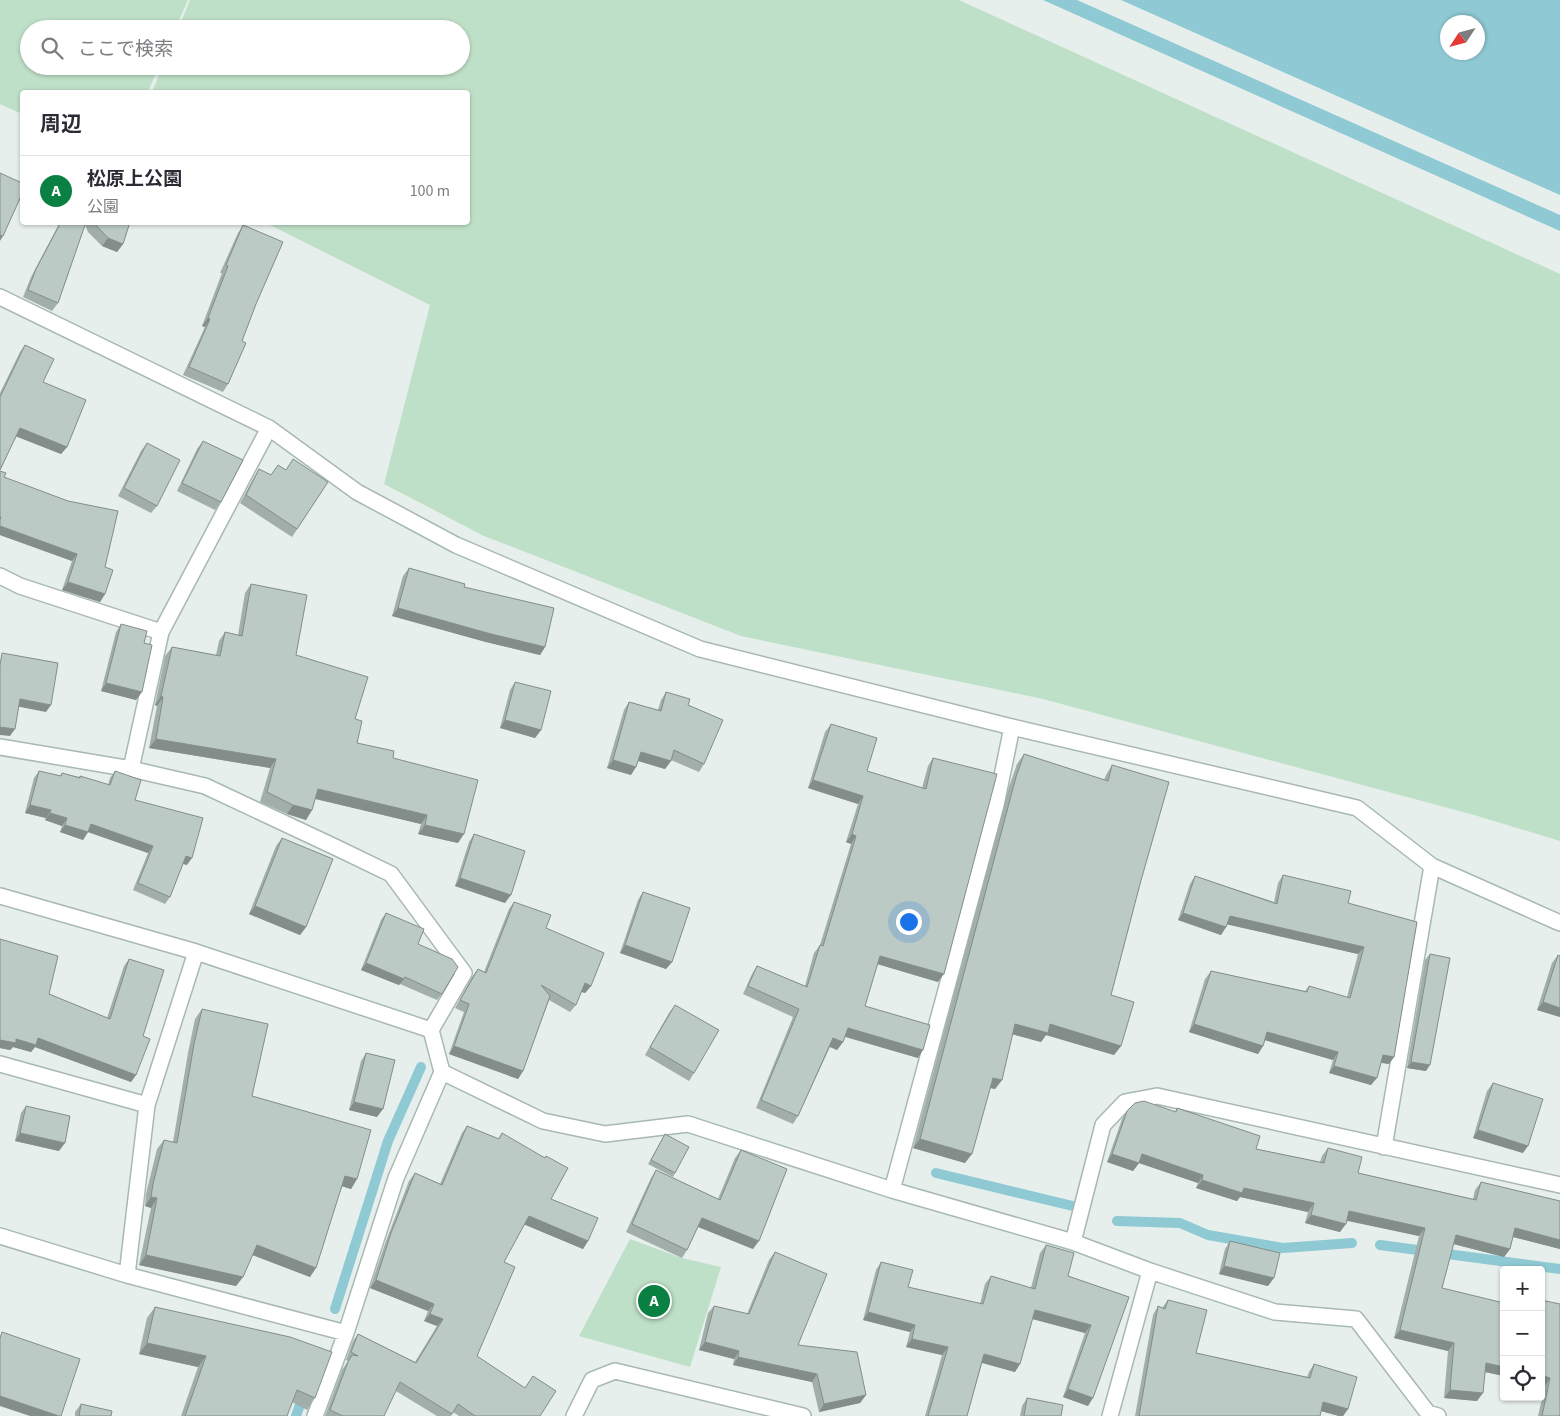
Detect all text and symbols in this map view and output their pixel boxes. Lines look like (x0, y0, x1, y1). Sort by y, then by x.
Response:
north arrow (1440, 15, 1485, 60)
search box (20, 20, 470, 75)
icon: search (38, 34, 66, 62)
text: ここで検索 (78, 36, 173, 63)
text: 周辺 (40, 109, 82, 139)
text: 松原上公園 (87, 166, 182, 193)
text: A (51, 180, 61, 202)
text: 100 m (410, 180, 450, 202)
text: 公園 (87, 196, 119, 218)
your location (896, 909, 922, 935)
map controls (1500, 1266, 1545, 1401)
button: + (1500, 1266, 1545, 1311)
pin: A (638, 1282, 670, 1320)
button: − (1500, 1311, 1545, 1356)
button: locate (1500, 1356, 1545, 1401)

